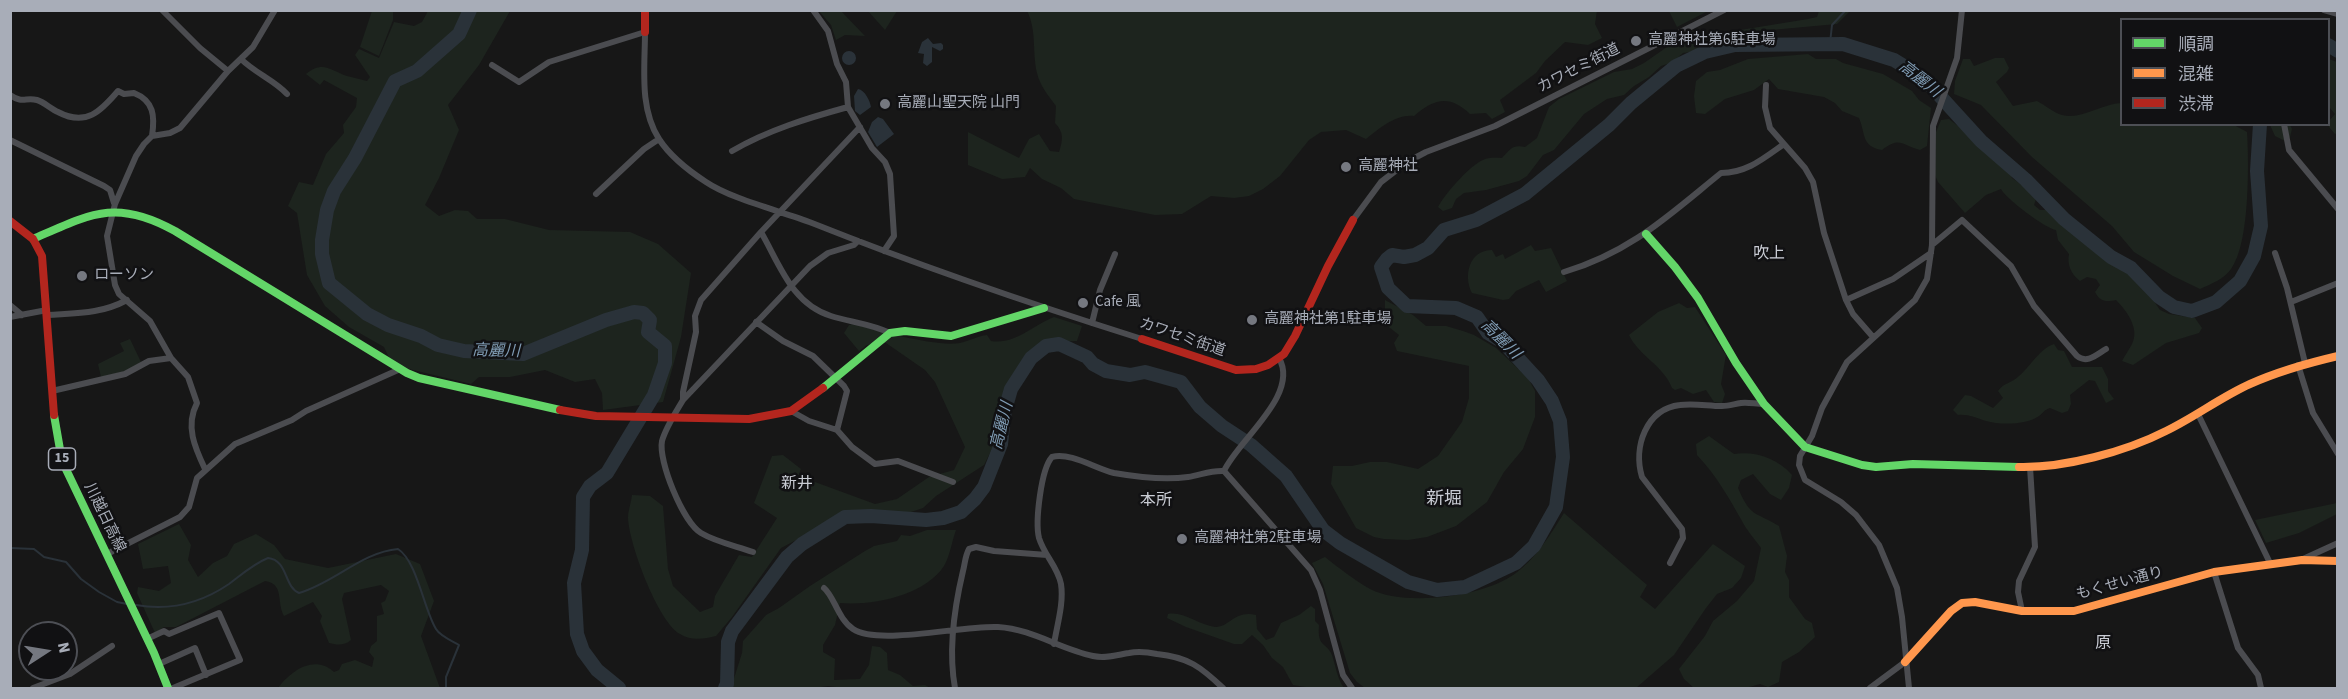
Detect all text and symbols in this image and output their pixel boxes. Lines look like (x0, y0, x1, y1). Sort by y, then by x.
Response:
legend (2120, 18, 2330, 126)
place label: 高麗神社第6駐車場 (1648, 32, 1775, 50)
text: 順調 (2178, 32, 2214, 57)
marker: 高麗神社第6駐車場 (1629, 34, 1643, 48)
street label: カワセミ街道 (1535, 41, 1623, 97)
water label: 高麗川 (1894, 58, 1944, 102)
text: 混雑 (2178, 62, 2214, 87)
text: 渋滞 (2178, 92, 2214, 117)
place label: 高麗山聖天院 山門 (897, 95, 1020, 113)
marker: 高麗山聖天院 山門 (878, 97, 892, 111)
place label: 高麗神社 (1358, 158, 1418, 176)
marker: 高麗神社 (1339, 160, 1353, 174)
district label: 吹上 (1753, 244, 1785, 264)
place label: ローソン (94, 267, 154, 285)
marker: ローソン (75, 269, 89, 283)
place label: Cafe 風 (1095, 294, 1141, 312)
marker: Cafe 風 (1076, 296, 1090, 310)
place label: 高麗神社第1駐車場 (1264, 311, 1391, 329)
marker: 高麗神社第1駐車場 (1245, 313, 1259, 327)
street label: カワセミ街道 (1137, 315, 1227, 361)
water label: 高麗川 (1476, 316, 1524, 364)
water label: 高麗川 (472, 342, 520, 362)
water label: 高麗川 (988, 400, 1018, 452)
road number: 15 (48, 448, 76, 470)
district label: 新井 (781, 474, 813, 494)
street label: 川越日高線 (79, 480, 129, 556)
district label: 新堀 (1426, 489, 1462, 511)
district label: 本所 (1140, 491, 1172, 511)
place label: 高麗神社第2駐車場 (1194, 530, 1321, 548)
marker: 高麗神社第2駐車場 (1175, 532, 1189, 546)
street label: もくせい通り (2074, 564, 2166, 604)
north arrow (18, 621, 78, 681)
district label: 原 (2095, 634, 2111, 654)
text: N (52, 640, 76, 655)

